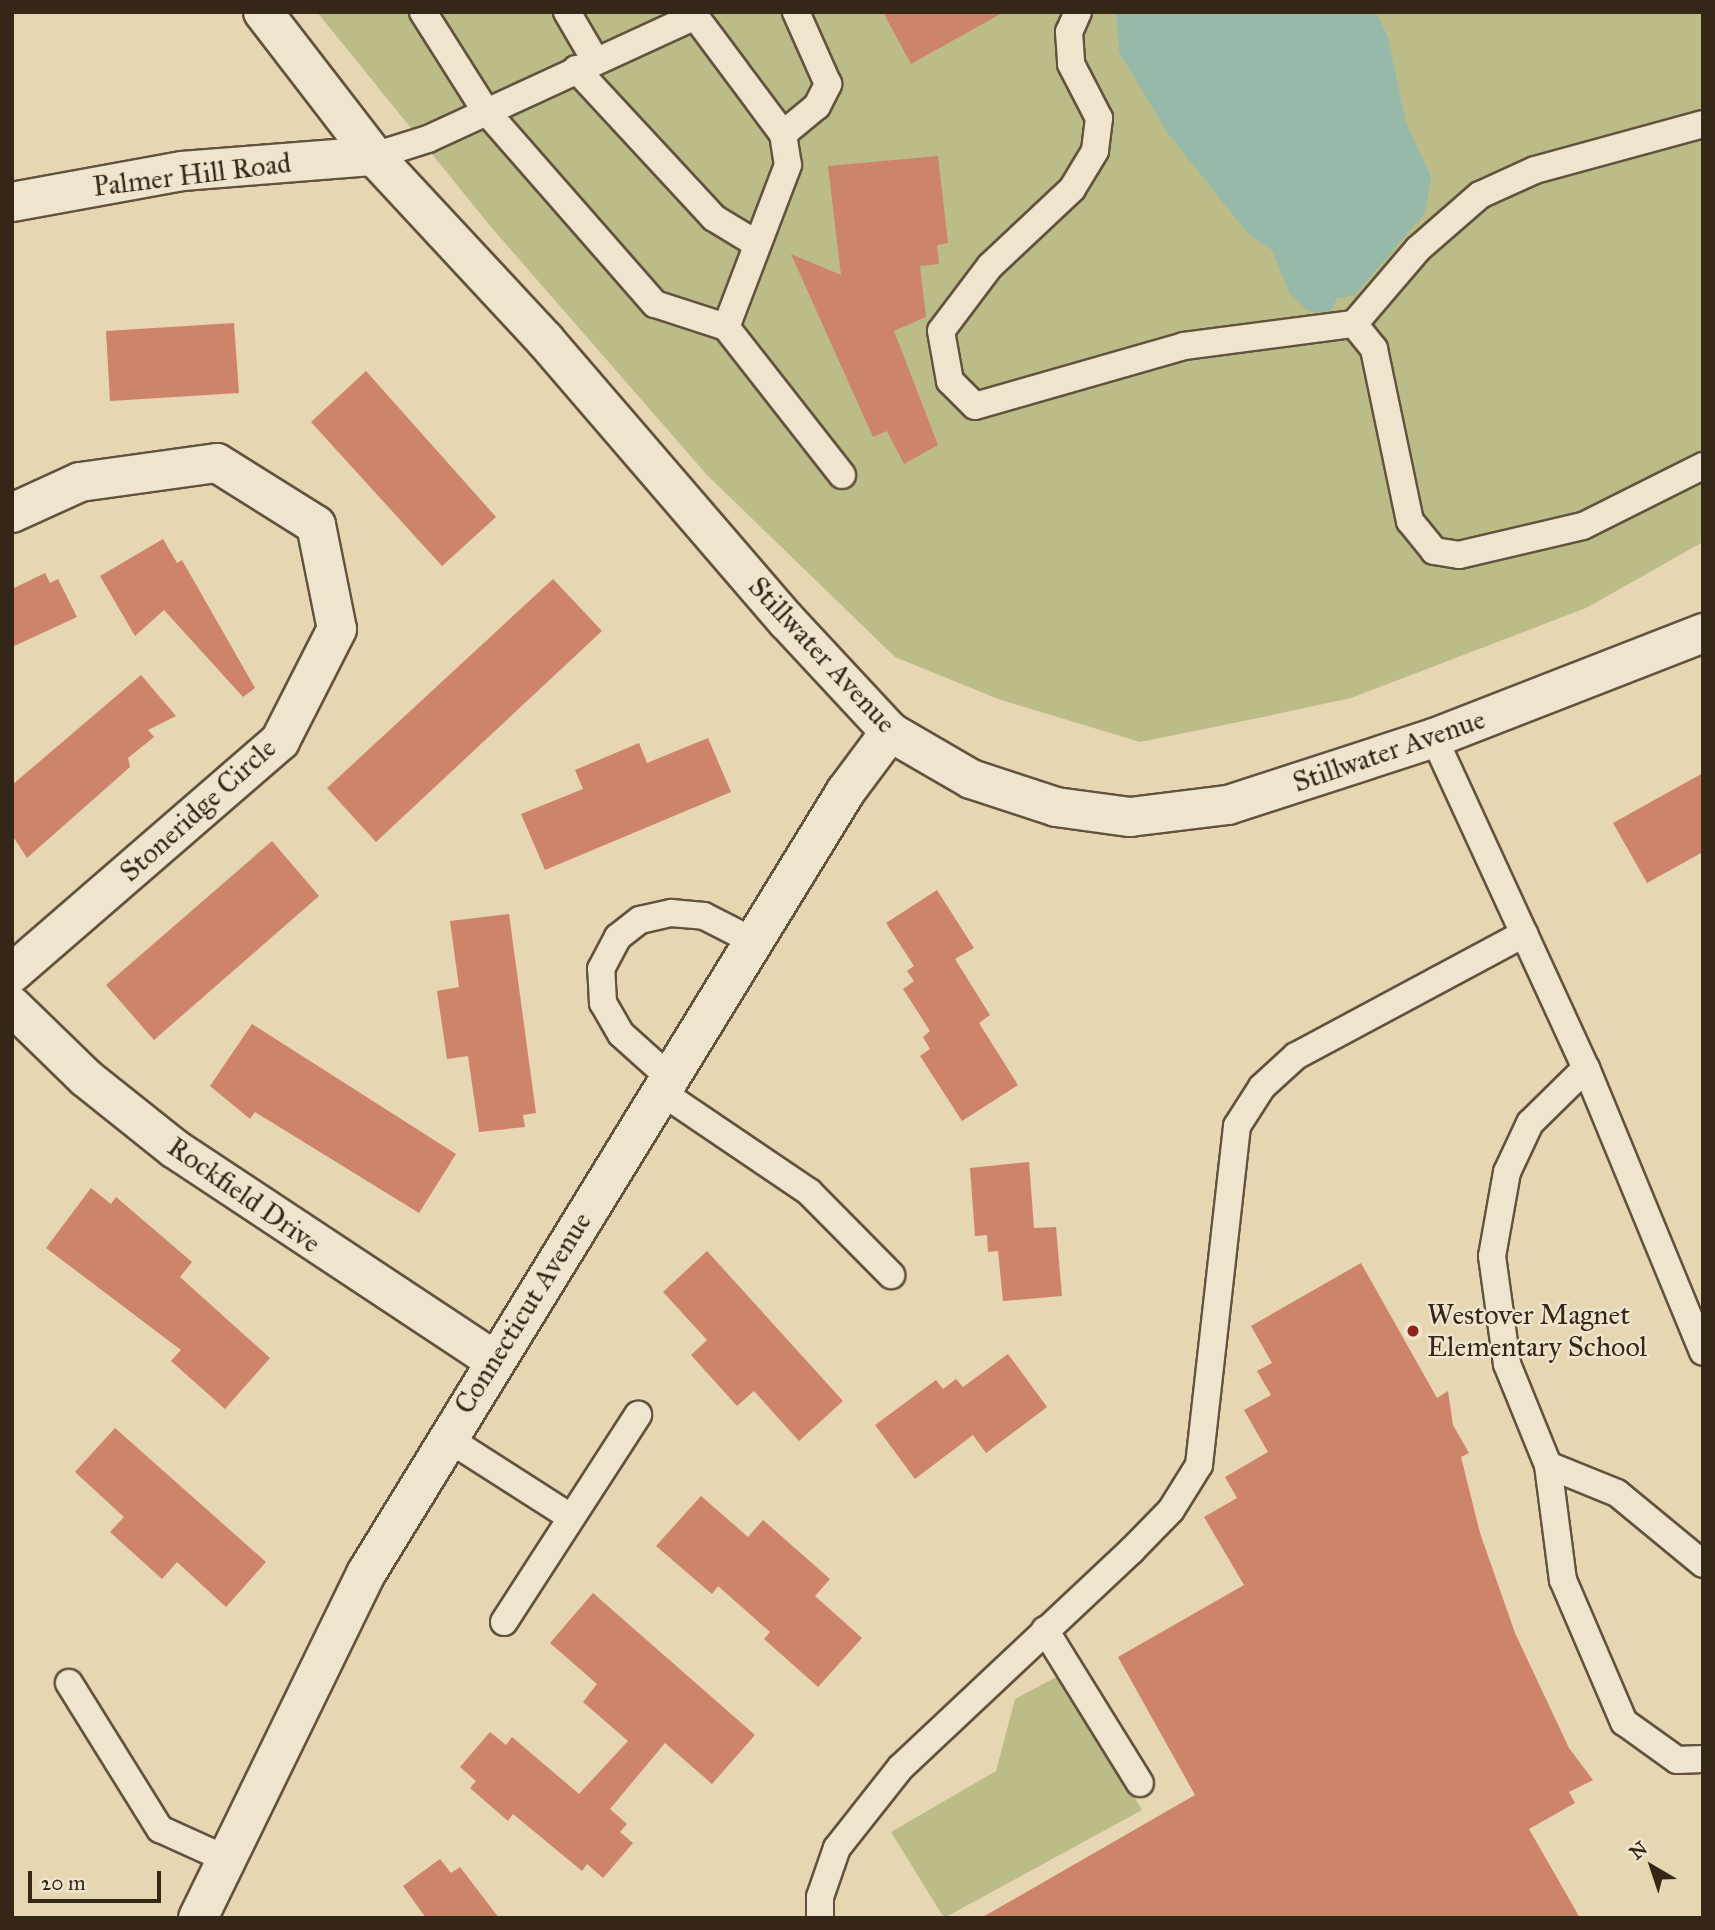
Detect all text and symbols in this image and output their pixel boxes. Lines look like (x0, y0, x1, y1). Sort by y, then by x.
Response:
street label: Palmer Hill Road (91, 146, 293, 204)
street label: Stillwater Avenue (741, 570, 903, 740)
street label: Stillwater Avenue (1289, 702, 1489, 800)
street label: Stoneridge Circle (113, 731, 283, 889)
street label: Rockfield Drive (161, 1130, 327, 1260)
street label: Connecticut Avenue (447, 1206, 599, 1420)
place label: Westover Magnet Elementary School (1427, 1298, 1647, 1364)
marker: Westover Magnet Elementary School (1405, 1323, 1421, 1339)
north arrow (1617, 1832, 1687, 1902)
text: N (1625, 1836, 1652, 1864)
scale bar (32, 1856, 164, 1900)
text: 20 m (41, 1870, 86, 1896)

